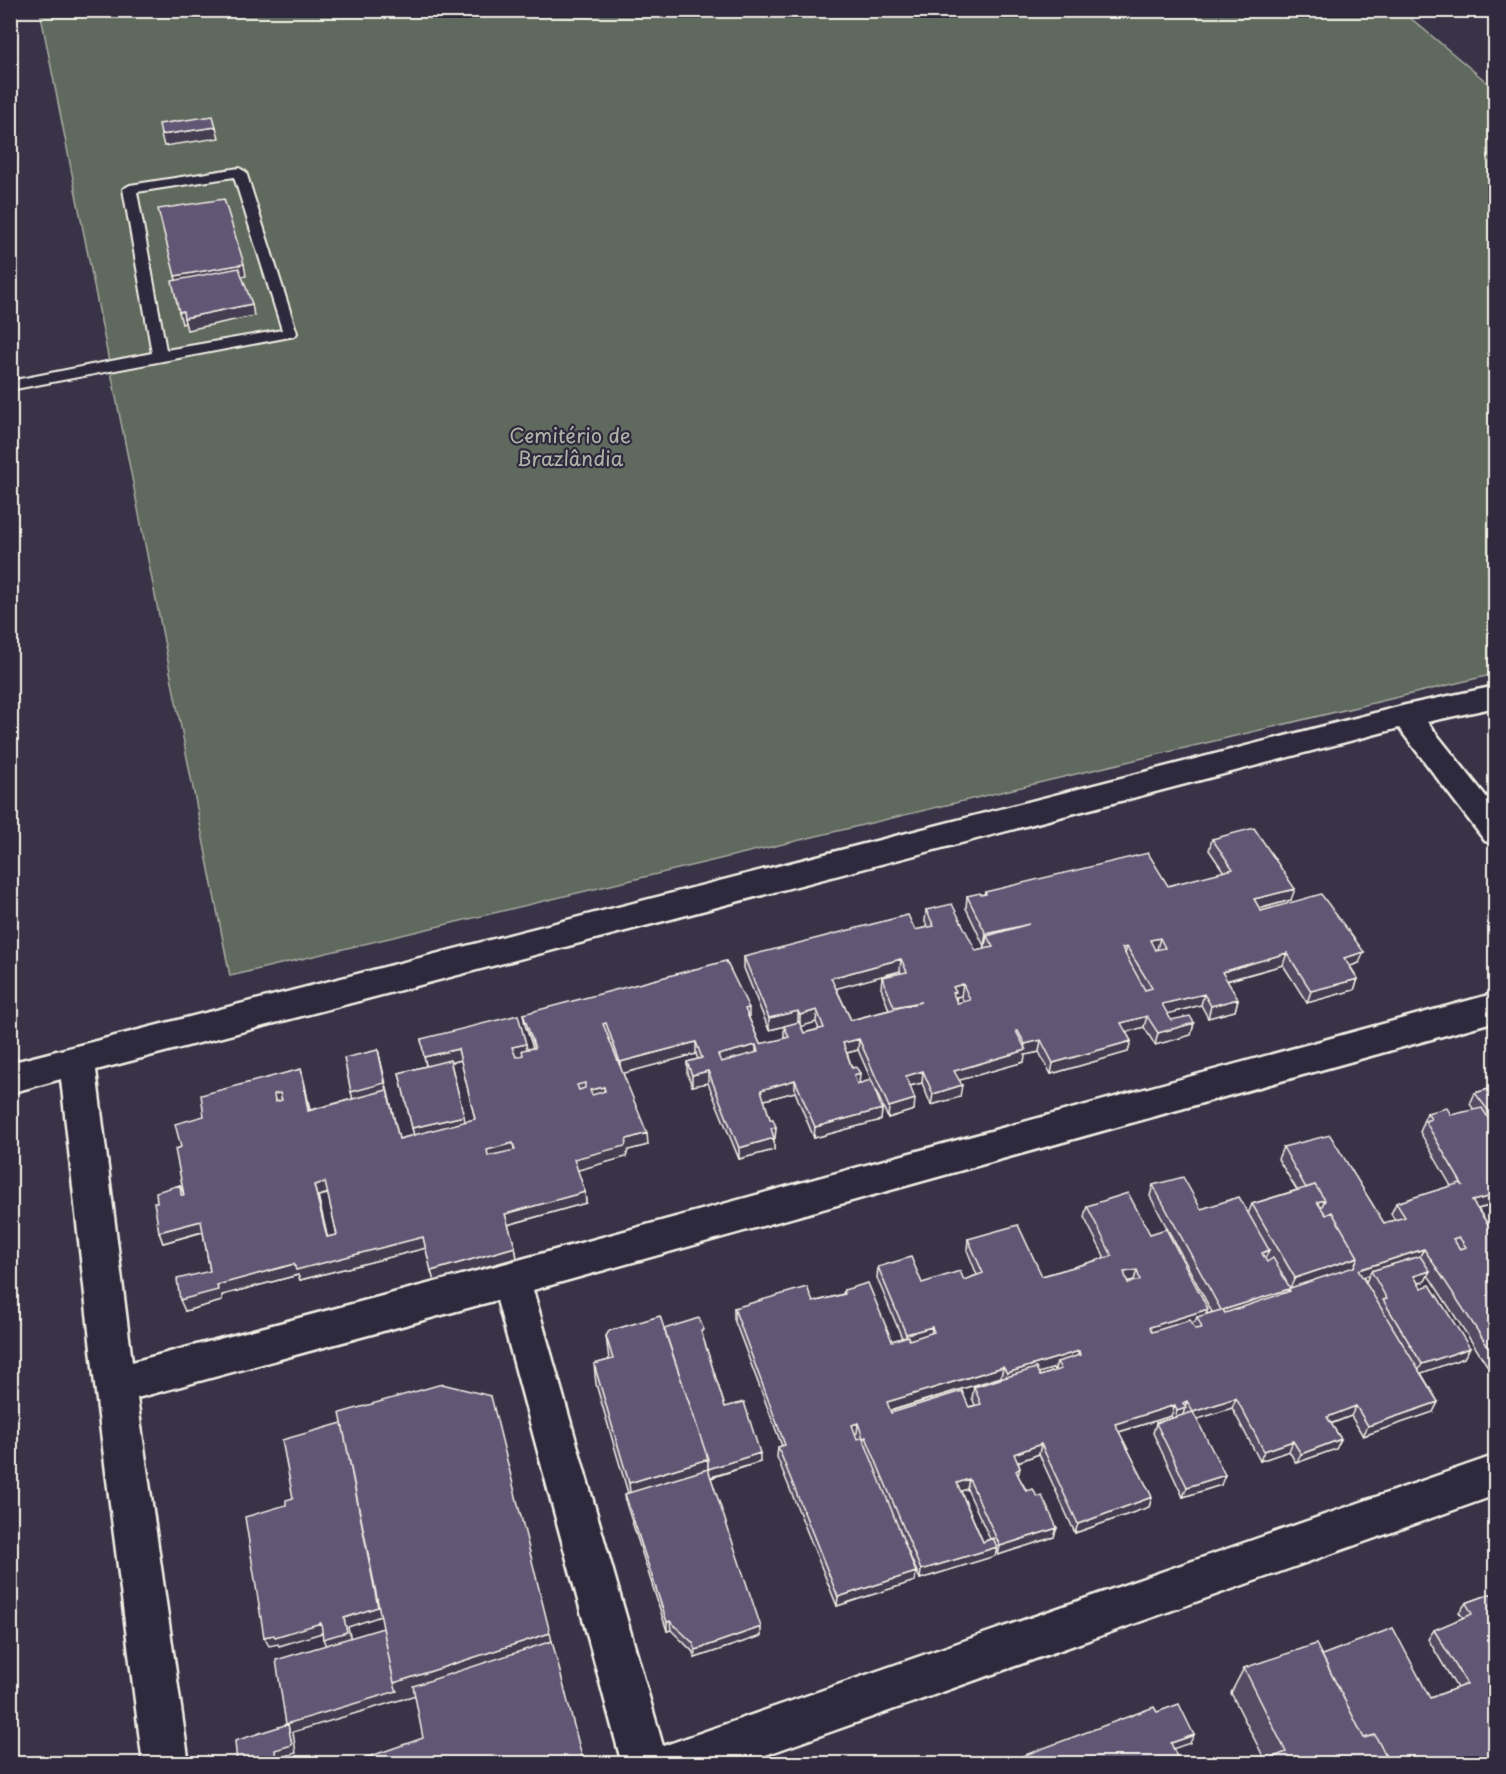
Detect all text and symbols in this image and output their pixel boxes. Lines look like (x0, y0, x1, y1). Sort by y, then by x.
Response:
park label: Cemitério de Brazlândia (509, 420, 631, 473)

